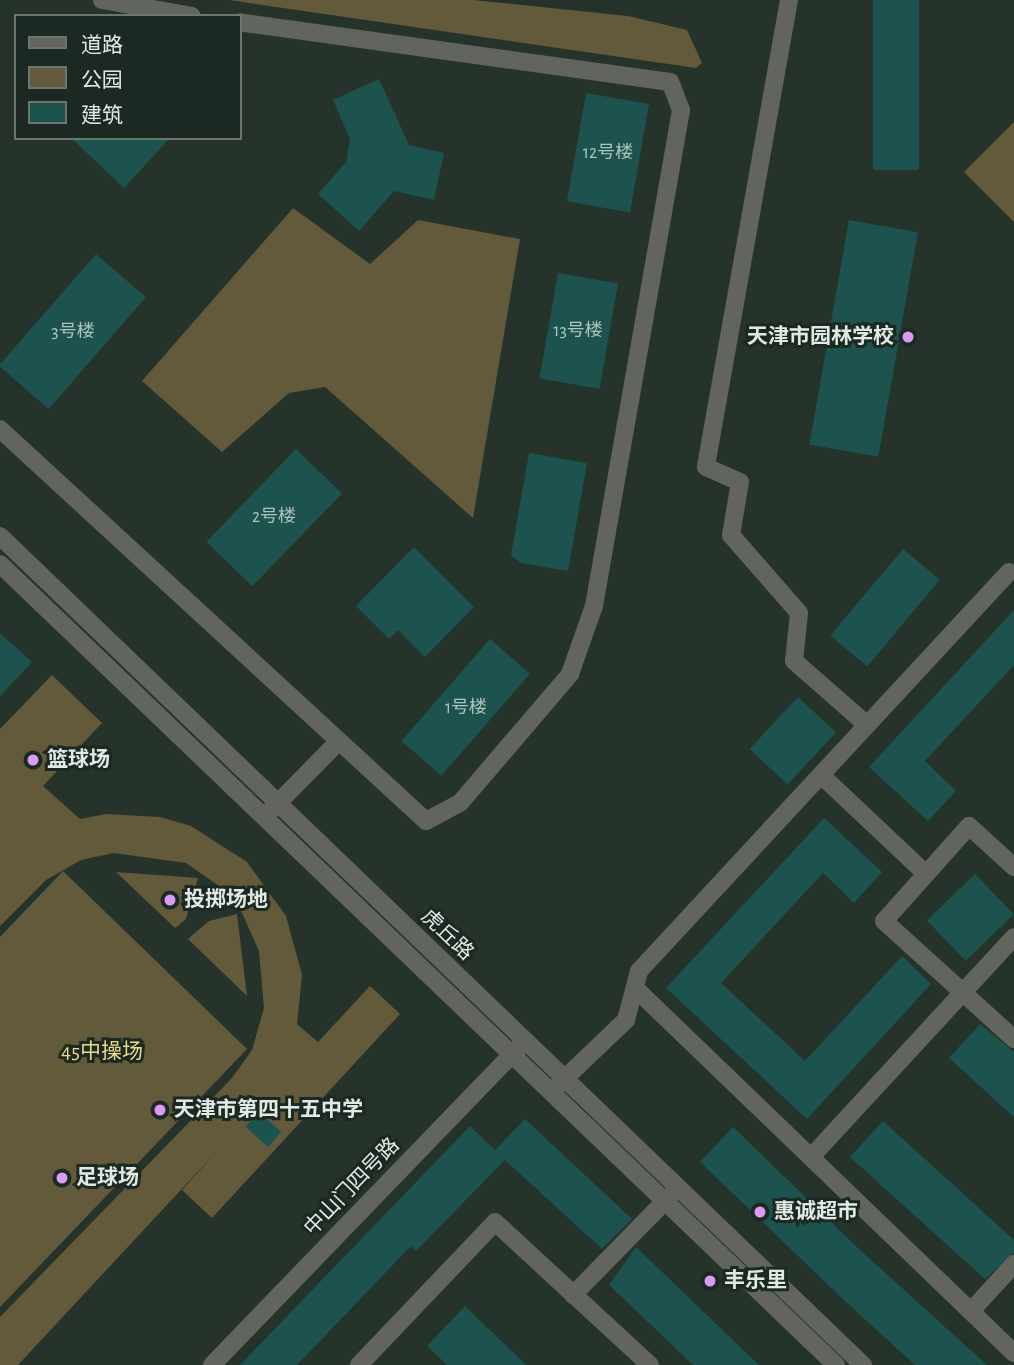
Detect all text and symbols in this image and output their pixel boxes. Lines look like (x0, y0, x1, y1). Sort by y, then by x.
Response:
legend (14, 14, 242, 140)
text: 道路 (81, 35, 123, 56)
text: 公园 (81, 70, 123, 91)
text: 建筑 (81, 105, 123, 126)
house number: 12号楼 (583, 142, 633, 164)
house number: 13号楼 (553, 320, 603, 342)
house number: 3号楼 (51, 321, 95, 343)
place label: 天津市园林学校 (747, 324, 894, 350)
marker: 天津市园林学校 (900, 329, 916, 345)
house number: 2号楼 (252, 506, 296, 528)
house number: 1号楼 (445, 697, 487, 719)
place label: 篮球场 (47, 747, 110, 773)
marker: 篮球场 (25, 752, 41, 768)
place label: 投掷场地 (184, 887, 268, 913)
marker: 投掷场地 (162, 892, 178, 908)
street label: 虎丘路 (416, 904, 478, 966)
park label: 45中操场 (61, 1039, 143, 1065)
place label: 天津市第四十五中学 (174, 1097, 363, 1123)
marker: 天津市第四十五中学 (152, 1102, 168, 1118)
street label: 中山门四号路 (299, 1133, 405, 1241)
place label: 足球场 (76, 1165, 139, 1191)
marker: 足球场 (54, 1170, 70, 1186)
place label: 惠诚超市 (774, 1199, 858, 1225)
marker: 惠诚超市 (752, 1204, 768, 1220)
place label: 丰乐里 (724, 1268, 787, 1294)
marker: 丰乐里 (702, 1273, 718, 1289)

